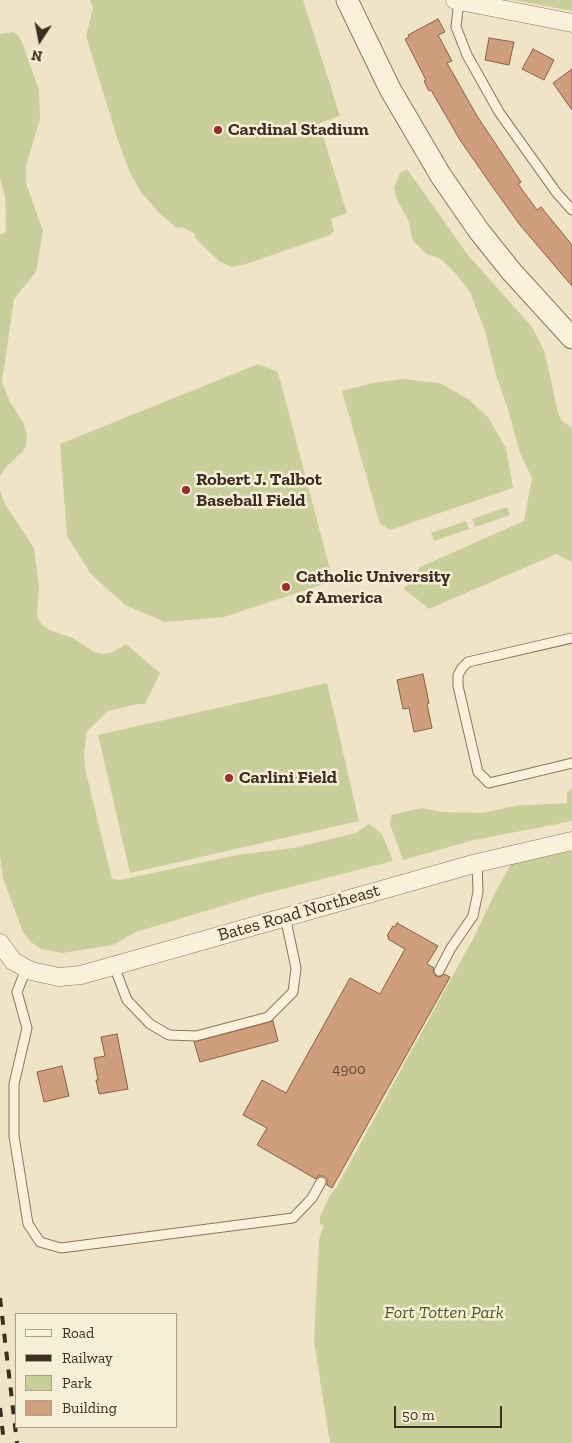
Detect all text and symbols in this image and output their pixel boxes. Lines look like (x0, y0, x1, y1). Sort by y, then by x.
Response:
north arrow (15, 15, 65, 65)
text: N (30, 46, 44, 65)
place label: Cardinal Stadium (228, 119, 369, 141)
marker: Cardinal Stadium (212, 124, 224, 136)
place label: Robert J. Talbot Baseball Field (196, 469, 322, 512)
marker: Robert J. Talbot Baseball Field (180, 484, 192, 496)
place label: Catholic University of America (296, 566, 450, 608)
marker: Catholic University of America (280, 581, 292, 593)
place label: Carlini Field (239, 767, 337, 789)
marker: Carlini Field (223, 772, 235, 784)
street label: Bates Road Northeast (215, 880, 383, 946)
house number: 4900 (332, 1061, 366, 1079)
park label: Fort Totten Park (384, 1302, 504, 1324)
legend (15, 1313, 178, 1428)
text: Road (62, 1324, 94, 1342)
text: Railway (62, 1349, 113, 1367)
text: Park (62, 1374, 92, 1392)
scale bar (397, 1396, 504, 1428)
text: Building (62, 1399, 117, 1417)
text: 50 m (402, 1406, 435, 1424)

